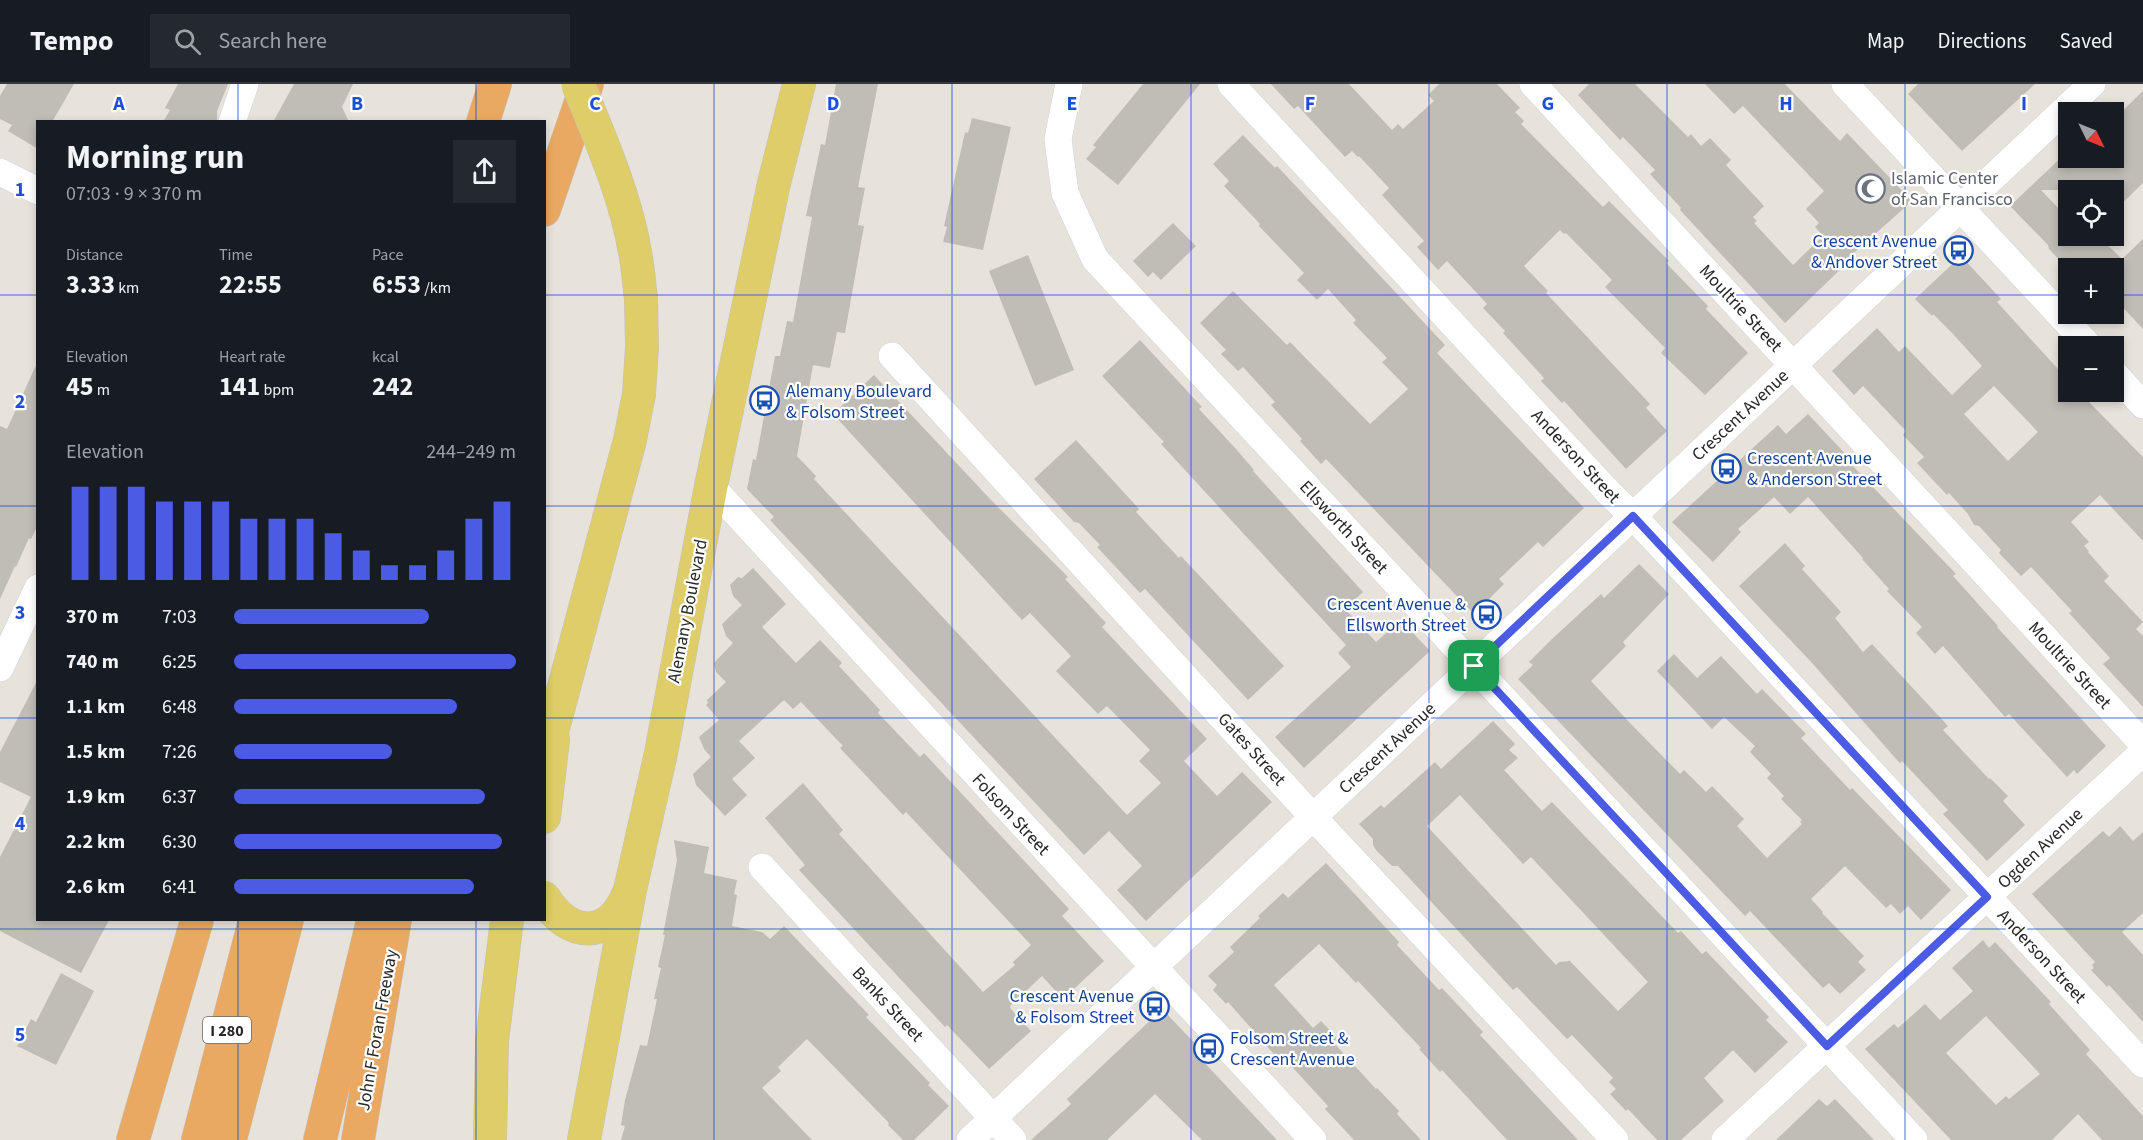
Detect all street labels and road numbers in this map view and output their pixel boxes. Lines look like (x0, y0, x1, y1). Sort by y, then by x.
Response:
street label: Moultrie Street (1693, 259, 1788, 358)
street label: Crescent Avenue (1686, 364, 1794, 467)
street label: Anderson Street (1525, 404, 1626, 509)
street label: Ellsworth Street (1294, 475, 1394, 580)
street label: Alemany Boulevard (661, 537, 714, 685)
street label: Moultrie Street (2022, 616, 2117, 715)
street label: Crescent Avenue (1333, 697, 1441, 800)
street label: Gates Street (1212, 707, 1291, 791)
street label: Folsom Street (966, 768, 1055, 861)
street label: Ogden Avenue (1992, 802, 2089, 895)
street label: Anderson Street (1991, 904, 2092, 1009)
street label: John F Foran Freeway (351, 947, 404, 1113)
street label: Banks Street (846, 961, 929, 1047)
road number: I 280 (203, 1017, 251, 1043)

